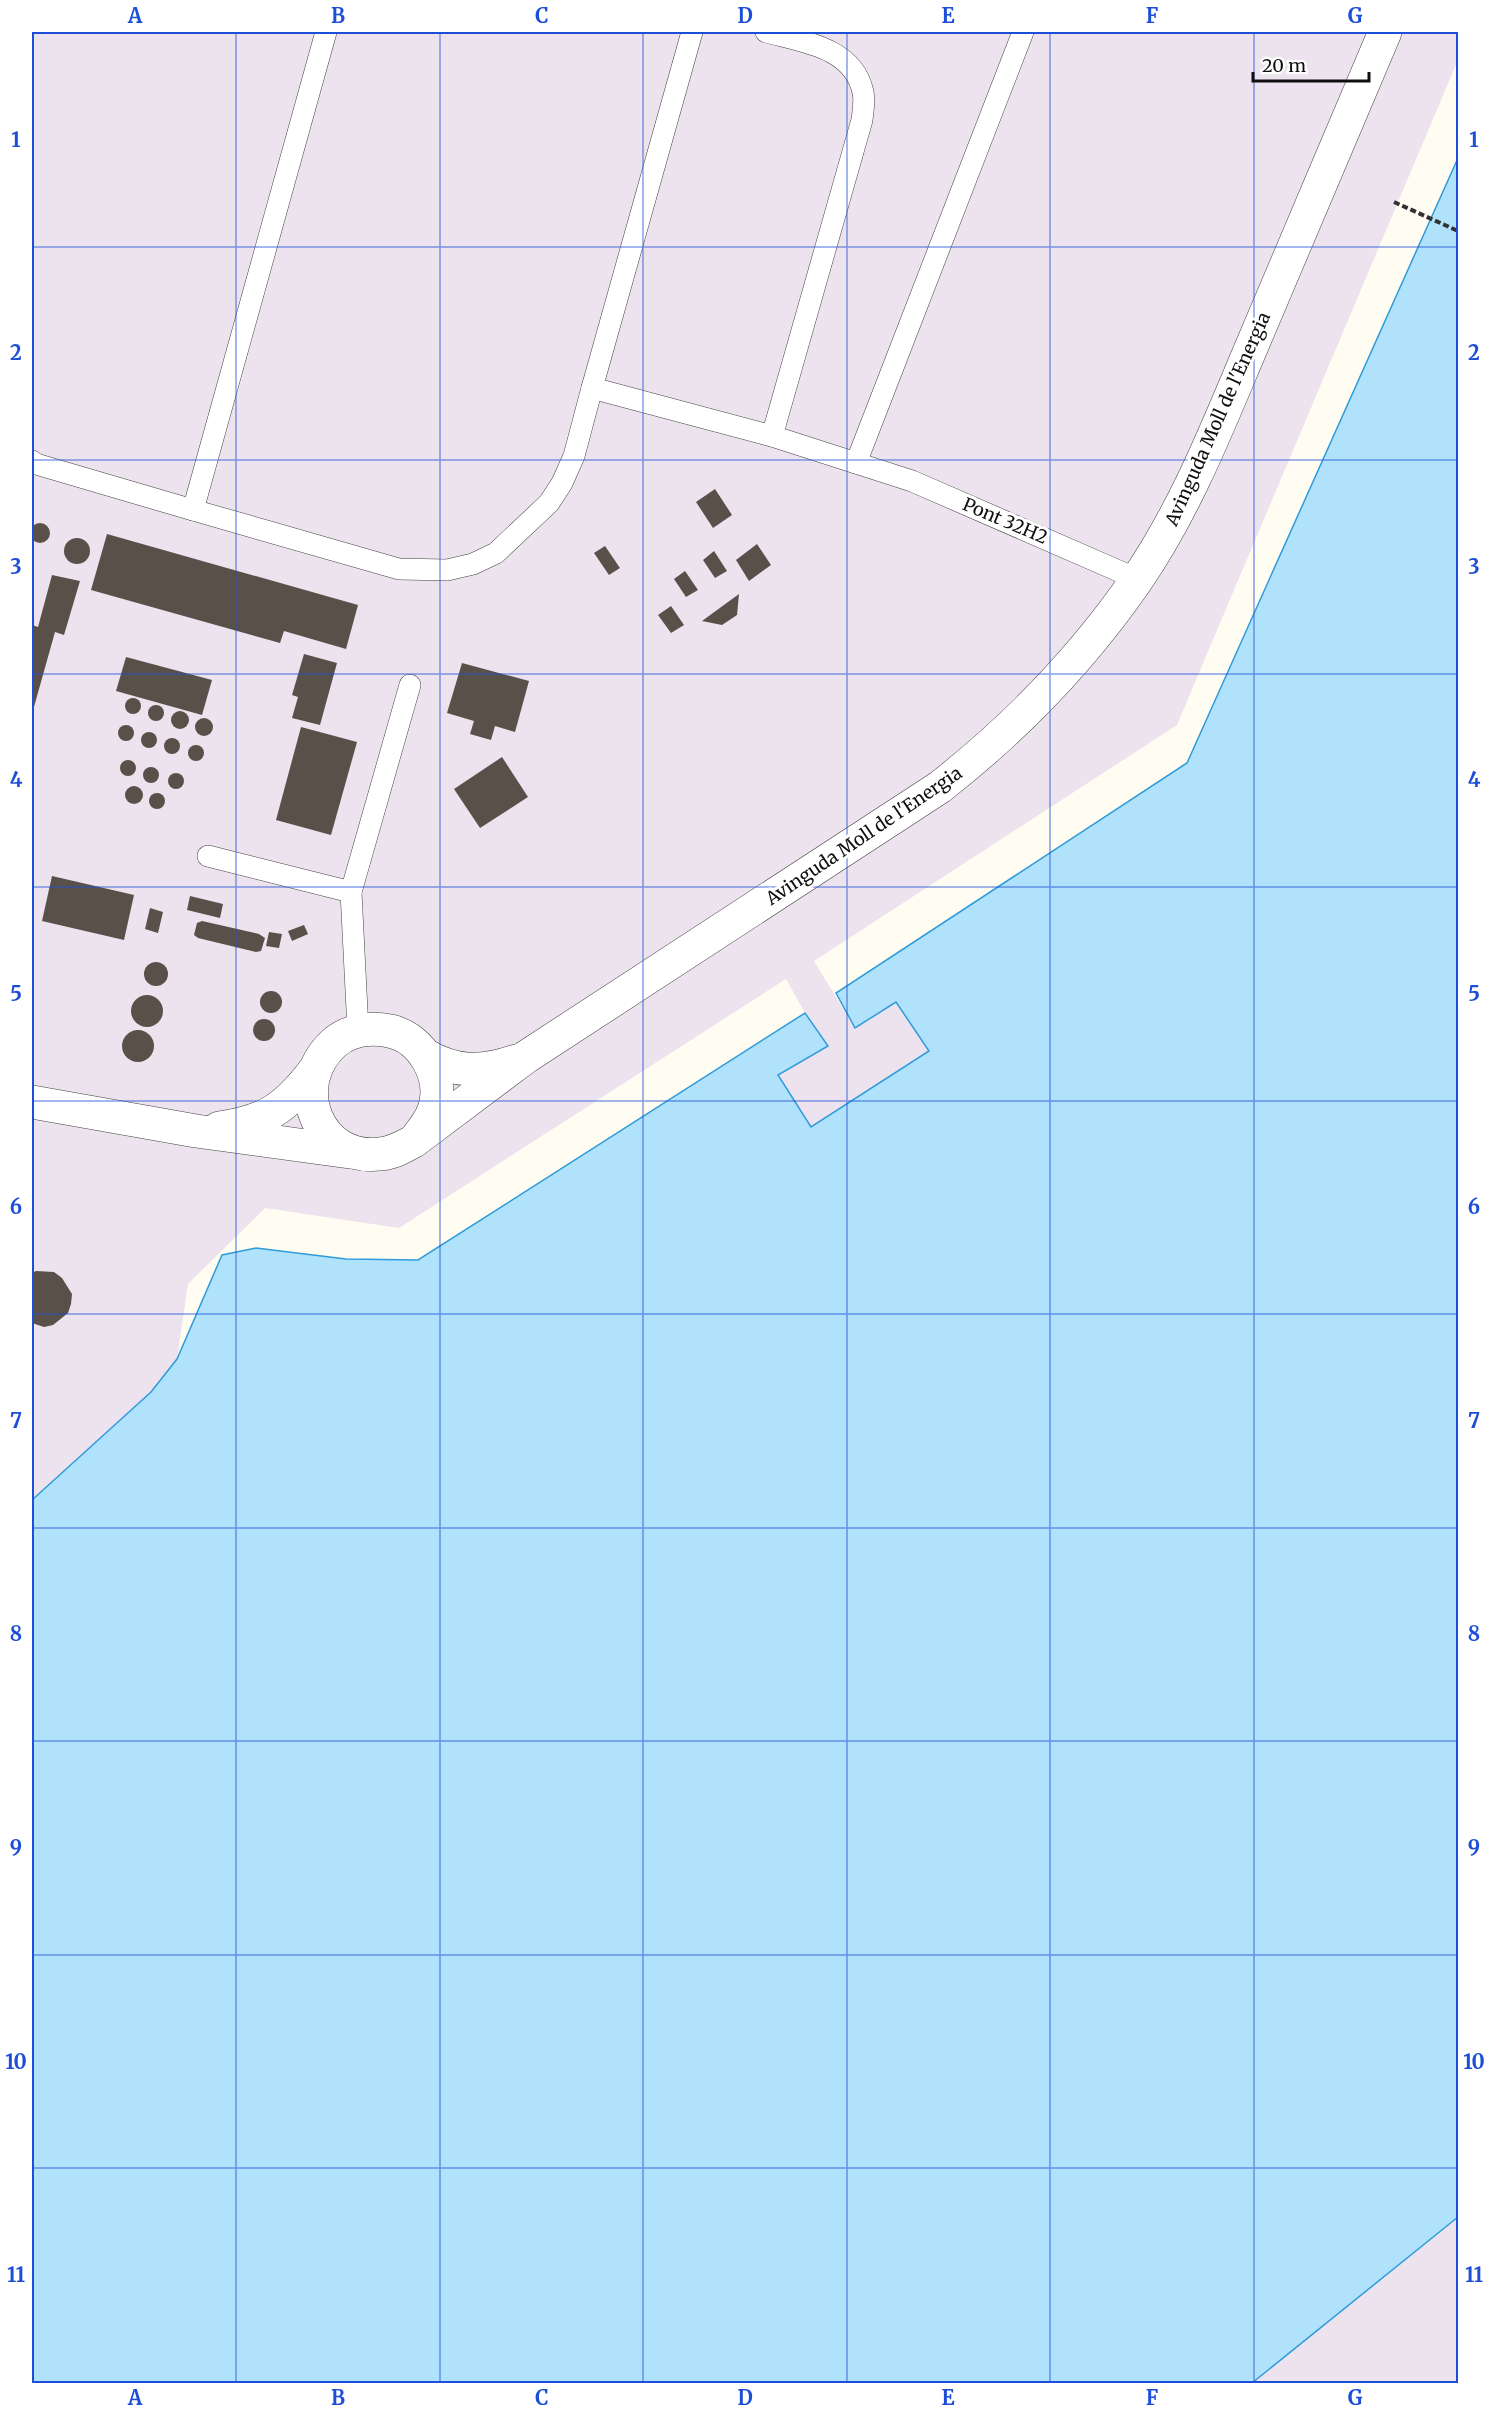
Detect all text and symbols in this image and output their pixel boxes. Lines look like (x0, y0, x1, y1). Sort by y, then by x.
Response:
text: A (127, 3, 143, 28)
text: B (331, 3, 345, 28)
text: C (535, 3, 549, 28)
text: D (737, 3, 753, 28)
text: E (941, 3, 955, 28)
text: F (1146, 3, 1159, 28)
text: G (1348, 3, 1363, 28)
scale bar (1253, 45, 1368, 83)
text: 20 m (1262, 54, 1306, 77)
text: 1 (11, 127, 21, 152)
text: 1 (1469, 127, 1479, 152)
street label: Avinguda Moll de l'Energia (1160, 308, 1275, 530)
text: 2 (10, 340, 22, 365)
text: 2 (1468, 340, 1480, 365)
street label: Pont 32H2 (959, 492, 1051, 549)
text: 3 (10, 554, 22, 579)
text: 3 (1468, 554, 1480, 579)
street label: Avinguda Moll de l'Energia (760, 761, 966, 910)
text: 4 (10, 767, 23, 792)
text: 4 (1468, 767, 1481, 792)
text: 5 (10, 981, 22, 1006)
text: 5 (1468, 981, 1480, 1006)
text: 6 (10, 1194, 22, 1219)
text: 6 (1468, 1194, 1480, 1219)
text: 7 (10, 1408, 22, 1433)
text: 7 (1468, 1408, 1480, 1433)
text: 8 (10, 1621, 22, 1646)
text: 8 (1468, 1621, 1480, 1646)
text: 9 (10, 1835, 22, 1860)
text: 9 (1468, 1835, 1480, 1860)
text: 10 (5, 2049, 27, 2074)
text: 10 (1463, 2049, 1485, 2074)
text: 11 (7, 2262, 25, 2287)
text: 11 (1465, 2262, 1483, 2287)
text: A (127, 2385, 143, 2410)
text: B (331, 2385, 345, 2410)
text: C (535, 2385, 549, 2410)
text: D (737, 2385, 753, 2410)
text: E (941, 2385, 955, 2410)
text: F (1146, 2385, 1159, 2410)
text: G (1348, 2385, 1363, 2410)

